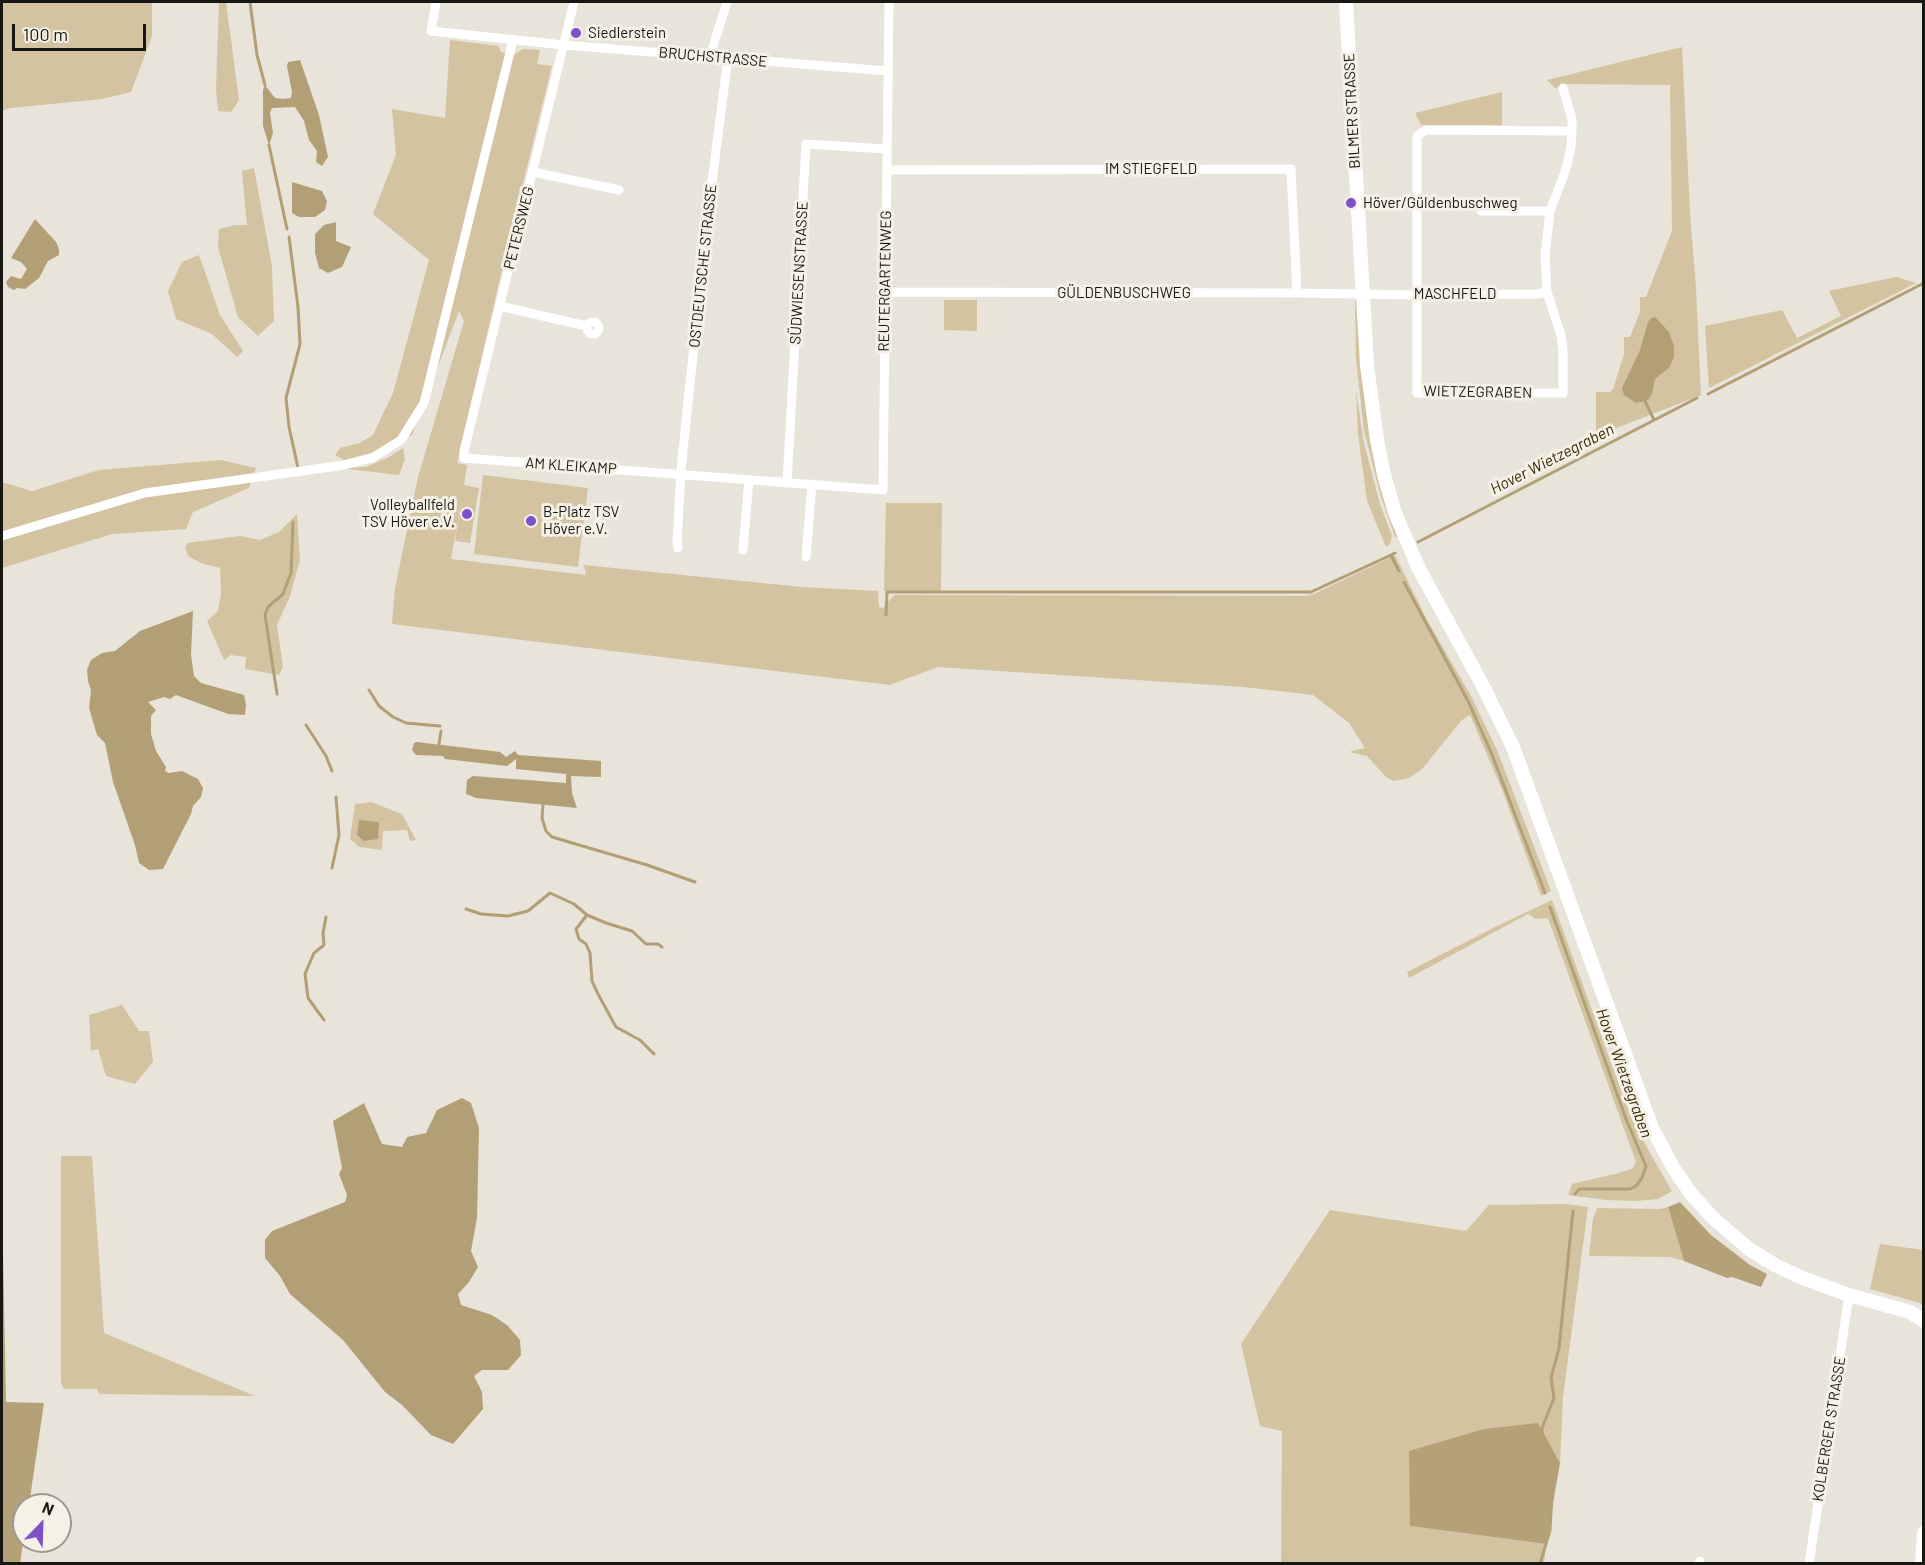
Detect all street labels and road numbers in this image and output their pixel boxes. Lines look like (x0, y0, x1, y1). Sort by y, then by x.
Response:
street label: BRUCHSTRASSE (658, 43, 768, 71)
street label: BILMER STRASSE (1340, 53, 1364, 169)
street label: IM STIEGFELD (1105, 160, 1197, 178)
street label: OSTDEUTSCHE STRASSE (685, 183, 721, 349)
street label: PETERSWEG (500, 185, 538, 271)
street label: SÜDWIESENSTRASSE (786, 201, 812, 345)
street label: REUTERGARTENWEG (875, 210, 895, 352)
street label: GÜLDENBUSCHWEG (1057, 284, 1191, 302)
street label: MASCHFELD (1414, 285, 1496, 303)
street label: WIETZEGRABEN (1424, 382, 1532, 402)
street label: AM KLEIKAMP (525, 454, 617, 478)
street label: KOLBERGER STRASSE (1809, 1355, 1849, 1503)

